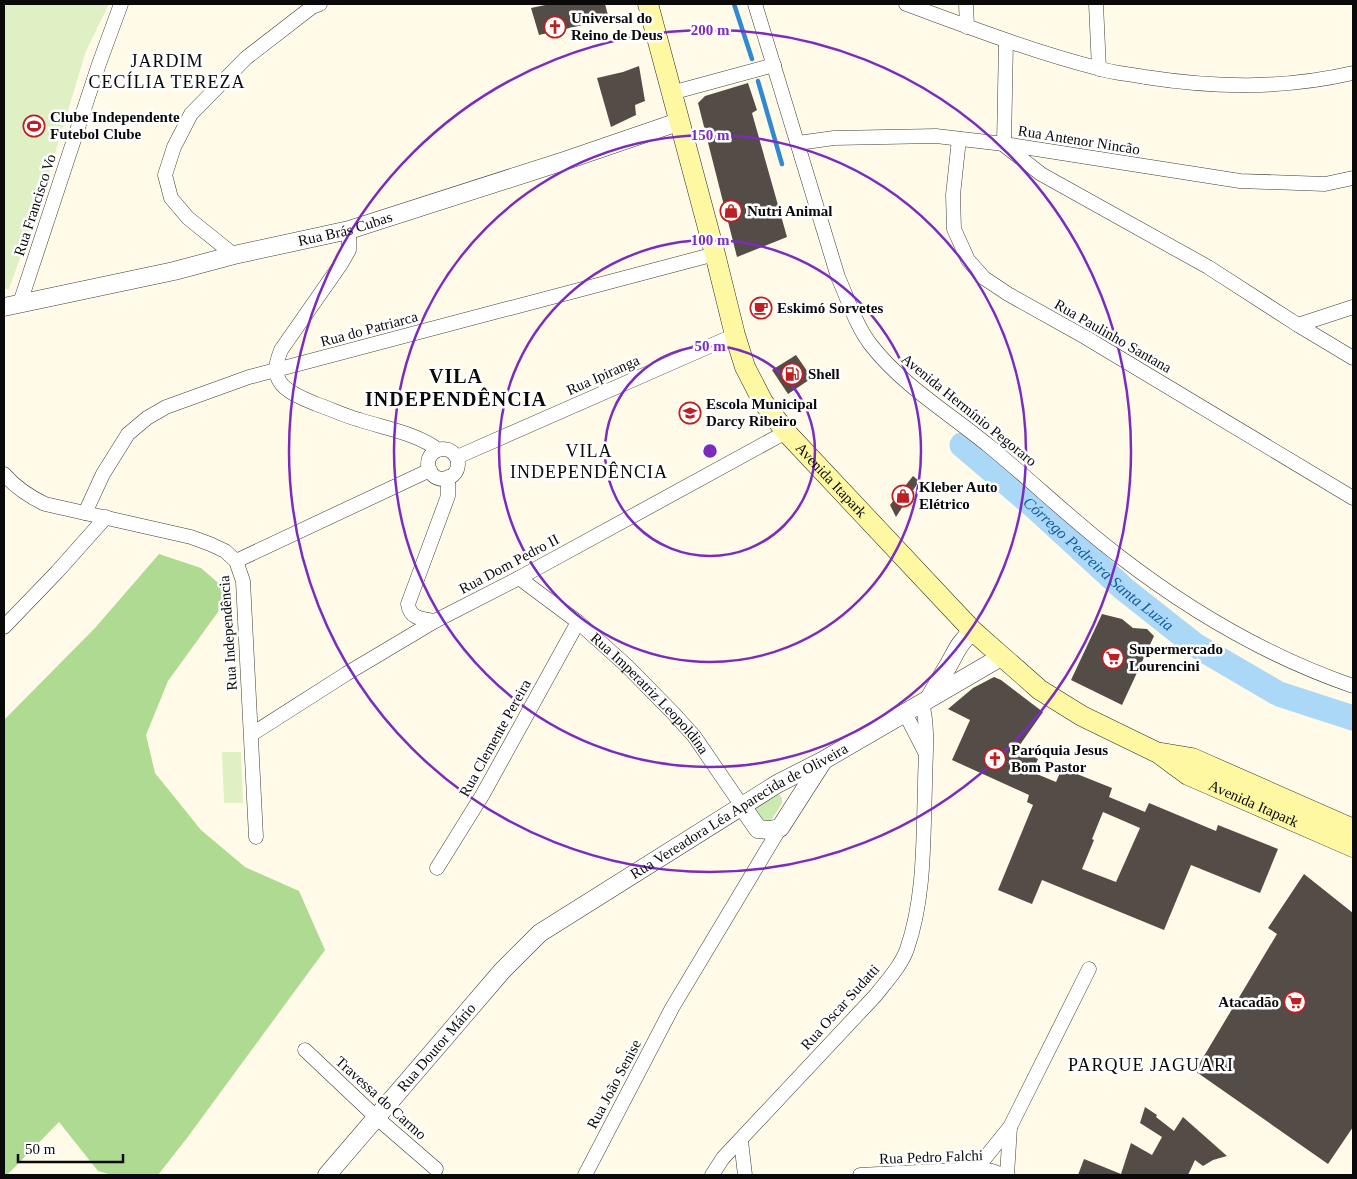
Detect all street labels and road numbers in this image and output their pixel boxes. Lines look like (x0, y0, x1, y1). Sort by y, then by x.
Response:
street label: Rua Antenor Nincão (1017, 122, 1141, 158)
street label: Rua Francisco Vo (11, 152, 59, 258)
street label: Rua Brás Cubas (297, 209, 394, 249)
street label: Rua Paulinho Santana (1052, 296, 1175, 376)
street label: Rua do Patriarca (319, 308, 420, 350)
street label: Avenida Hermínio Pegoraro (898, 351, 1040, 469)
street label: Rua Ipiranga (564, 352, 642, 398)
street label: Avenida Itapark (793, 440, 870, 521)
street label: Rua Dom Pedro II (457, 531, 561, 597)
street label: Rua Independência (216, 575, 240, 691)
street label: Rua Imperatriz Leopoldina (588, 629, 712, 757)
street label: Rua Clemente Pereira (456, 676, 534, 799)
street label: Rua Vereadora Léa Aparecida de Oliveira (627, 740, 851, 882)
street label: Avenida Itapark (1206, 777, 1301, 830)
street label: Rua Oscar Sudatti (798, 961, 882, 1053)
street label: Rua Doutor Mário (394, 1000, 479, 1095)
street label: Rua João Senise (584, 1037, 644, 1131)
street label: Travessa do Carmo (333, 1053, 429, 1143)
street label: Rua Pedro Falchi (879, 1147, 983, 1167)

